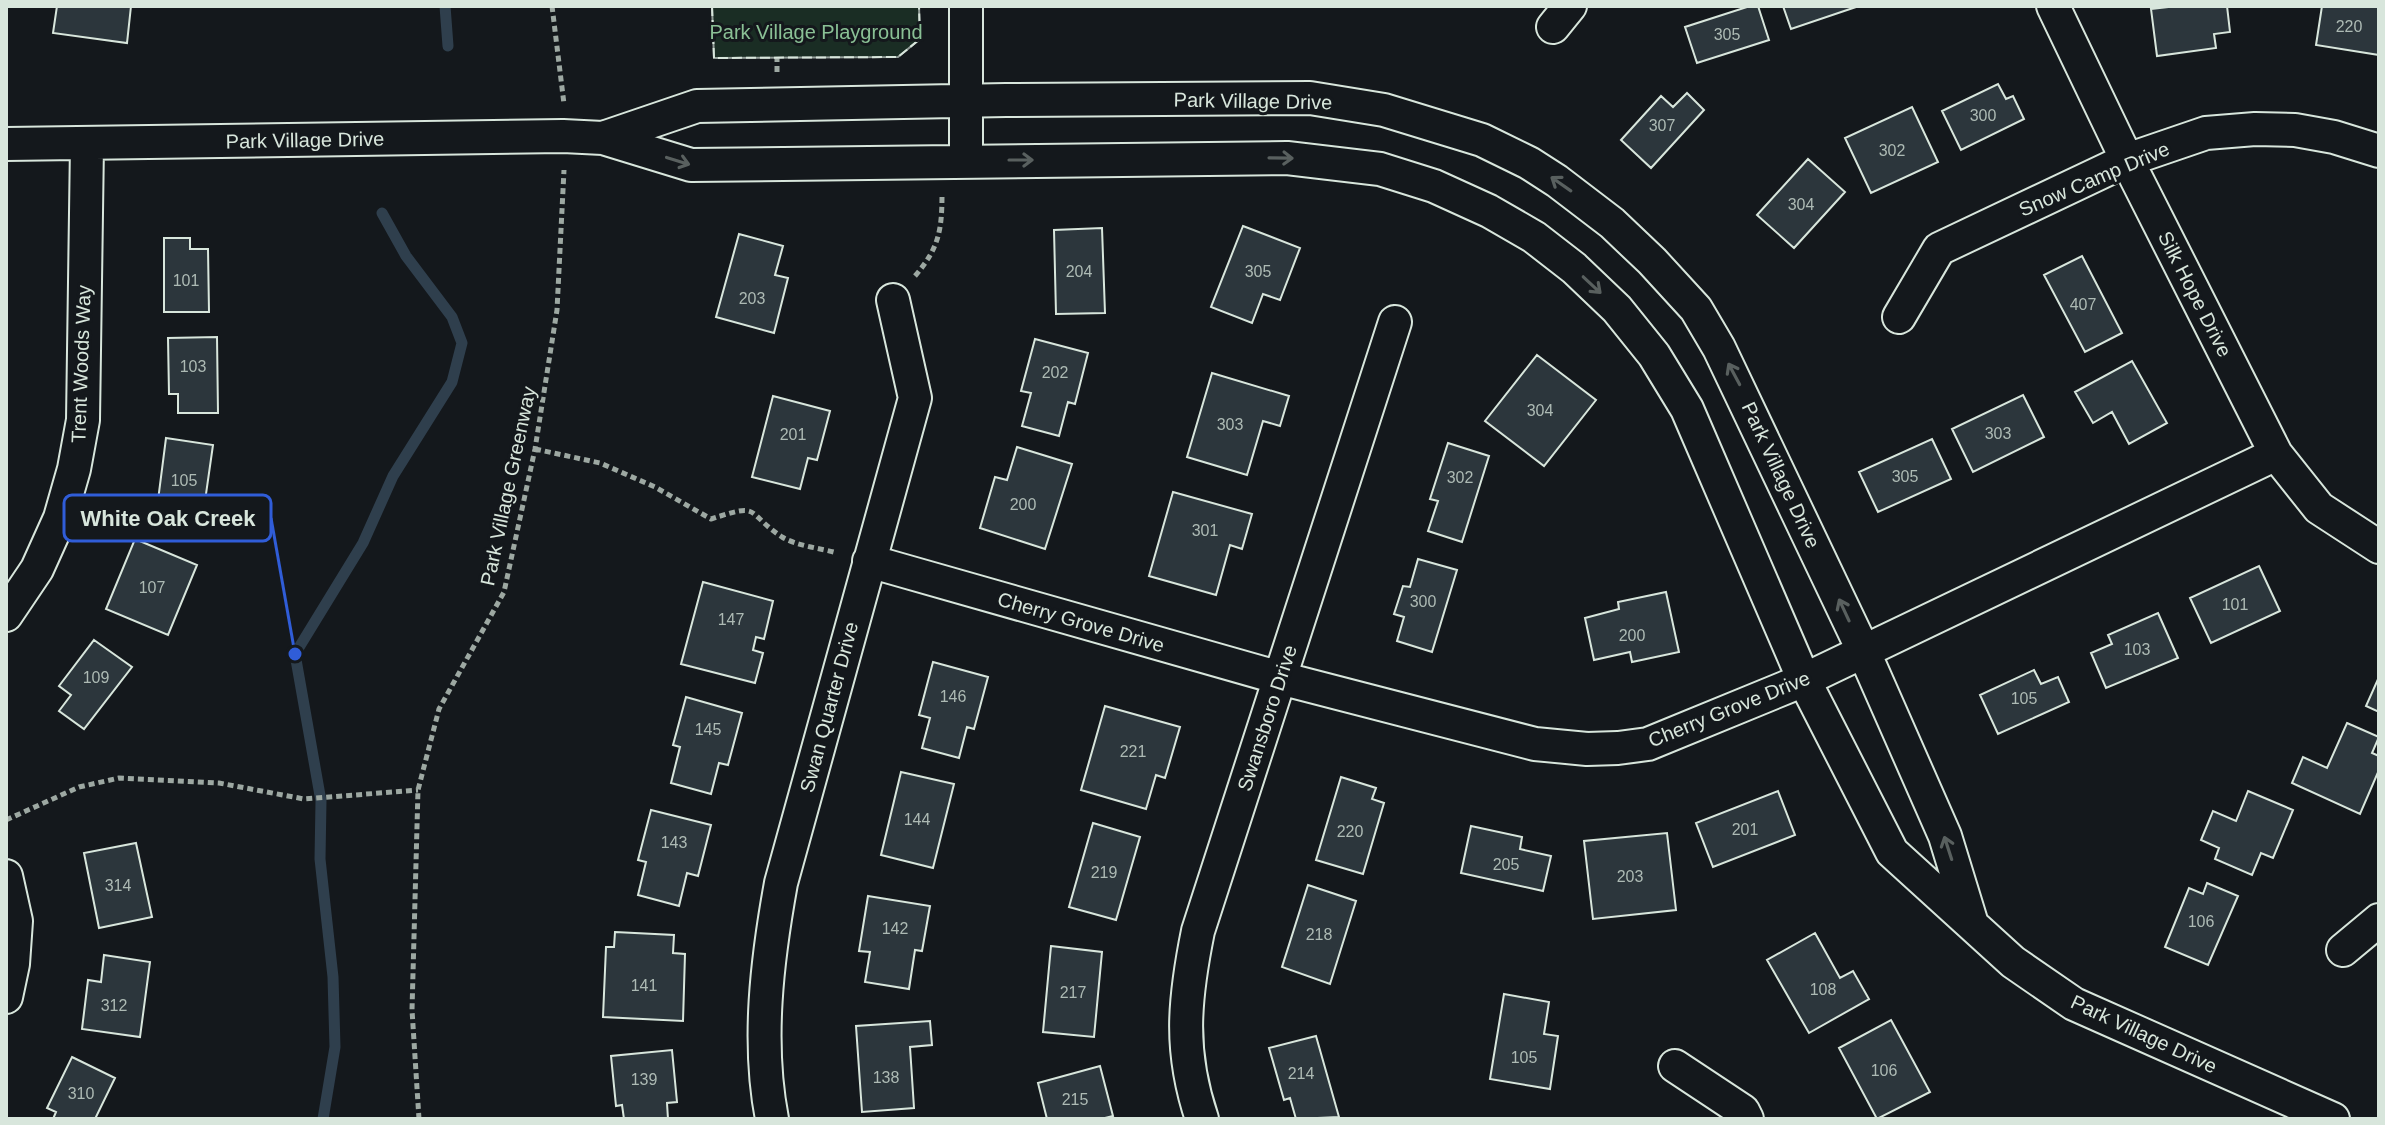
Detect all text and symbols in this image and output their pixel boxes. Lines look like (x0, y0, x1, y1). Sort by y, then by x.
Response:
house number: 220 (2336, 18, 2362, 35)
park label: Park Village Playground (709, 21, 923, 43)
house number: 305 (1714, 26, 1740, 43)
street label: Park Village Drive (1174, 89, 1332, 113)
house number: 300 (1970, 107, 1996, 124)
house number: 307 (1649, 117, 1675, 134)
street label: Park Village Drive (226, 128, 384, 152)
street label: Snow Camp Drive (2016, 137, 2172, 221)
house number: 302 (1879, 142, 1905, 159)
one-way arrow (1267, 151, 1294, 166)
one-way arrow (1007, 152, 1034, 168)
one-way arrow (664, 154, 690, 169)
one-way arrow (1550, 176, 1572, 192)
house number: 304 (1788, 196, 1814, 213)
street label: Silk Hope Drive (2154, 228, 2236, 360)
house number: 204 (1066, 263, 1092, 280)
house number: 305 (1245, 263, 1271, 280)
house number: 101 (173, 272, 199, 289)
one-way arrow (1582, 276, 1602, 295)
street label: Trent Woods Way (67, 285, 95, 443)
house number: 203 (739, 290, 765, 307)
house number: 407 (2070, 296, 2096, 313)
house number: 103 (180, 358, 206, 375)
one-way arrow (1725, 363, 1741, 387)
house number: 202 (1042, 364, 1068, 381)
street label: Park Village Greenway (476, 384, 540, 588)
street label: Park Village Drive (1738, 398, 1824, 552)
house number: 304 (1527, 402, 1553, 419)
house number: 303 (1217, 416, 1243, 433)
house number: 303 (1985, 425, 2011, 442)
house number: 201 (780, 426, 806, 443)
house number: 305 (1892, 468, 1918, 485)
house number: 302 (1447, 469, 1473, 486)
house number: 105 (171, 472, 197, 489)
callout: White Oak Creek (64, 495, 271, 541)
house number: 200 (1010, 496, 1036, 513)
text: White Oak Creek (81, 506, 256, 531)
house number: 301 (1192, 522, 1218, 539)
house number: 107 (139, 579, 165, 596)
street label: Cherry Grove Drive (995, 588, 1167, 656)
house number: 300 (1410, 593, 1436, 610)
house number: 101 (2222, 596, 2248, 613)
one-way arrow (1836, 598, 1851, 622)
house number: 147 (718, 611, 744, 628)
street label: Swan Quarter Drive (796, 619, 862, 795)
house number: 200 (1619, 627, 1645, 644)
house number: 103 (2124, 641, 2150, 658)
street label: Swansboro Drive (1233, 642, 1301, 794)
street label: Cherry Grove Drive (1645, 667, 1813, 751)
house number: 109 (83, 669, 109, 686)
house number: 146 (940, 688, 966, 705)
house number: 105 (2011, 690, 2037, 707)
house number: 145 (695, 721, 721, 738)
house number: 221 (1120, 743, 1146, 760)
house number: 144 (904, 811, 930, 828)
house number: 201 (1732, 821, 1758, 838)
house number: 220 (1337, 823, 1363, 840)
house number: 143 (661, 834, 687, 851)
one-way arrow (1940, 835, 1955, 860)
house number: 205 (1493, 856, 1519, 873)
house number: 219 (1091, 864, 1117, 881)
house number: 203 (1617, 868, 1643, 885)
house number: 314 (105, 877, 131, 894)
house number: 106 (2188, 913, 2214, 930)
house number: 142 (882, 920, 908, 937)
house number: 218 (1306, 926, 1332, 943)
house number: 141 (631, 977, 657, 994)
house number: 108 (1810, 981, 1836, 998)
house number: 217 (1060, 984, 1086, 1001)
street label: Park Village Drive (2067, 991, 2221, 1077)
house number: 312 (101, 997, 127, 1014)
house number: 105 (1511, 1049, 1537, 1066)
house number: 106 (1871, 1062, 1897, 1079)
house number: 214 (1288, 1065, 1314, 1082)
house number: 138 (873, 1069, 899, 1086)
house number: 139 (631, 1071, 657, 1088)
house number: 310 (68, 1085, 94, 1102)
house number: 215 (1062, 1091, 1088, 1108)

